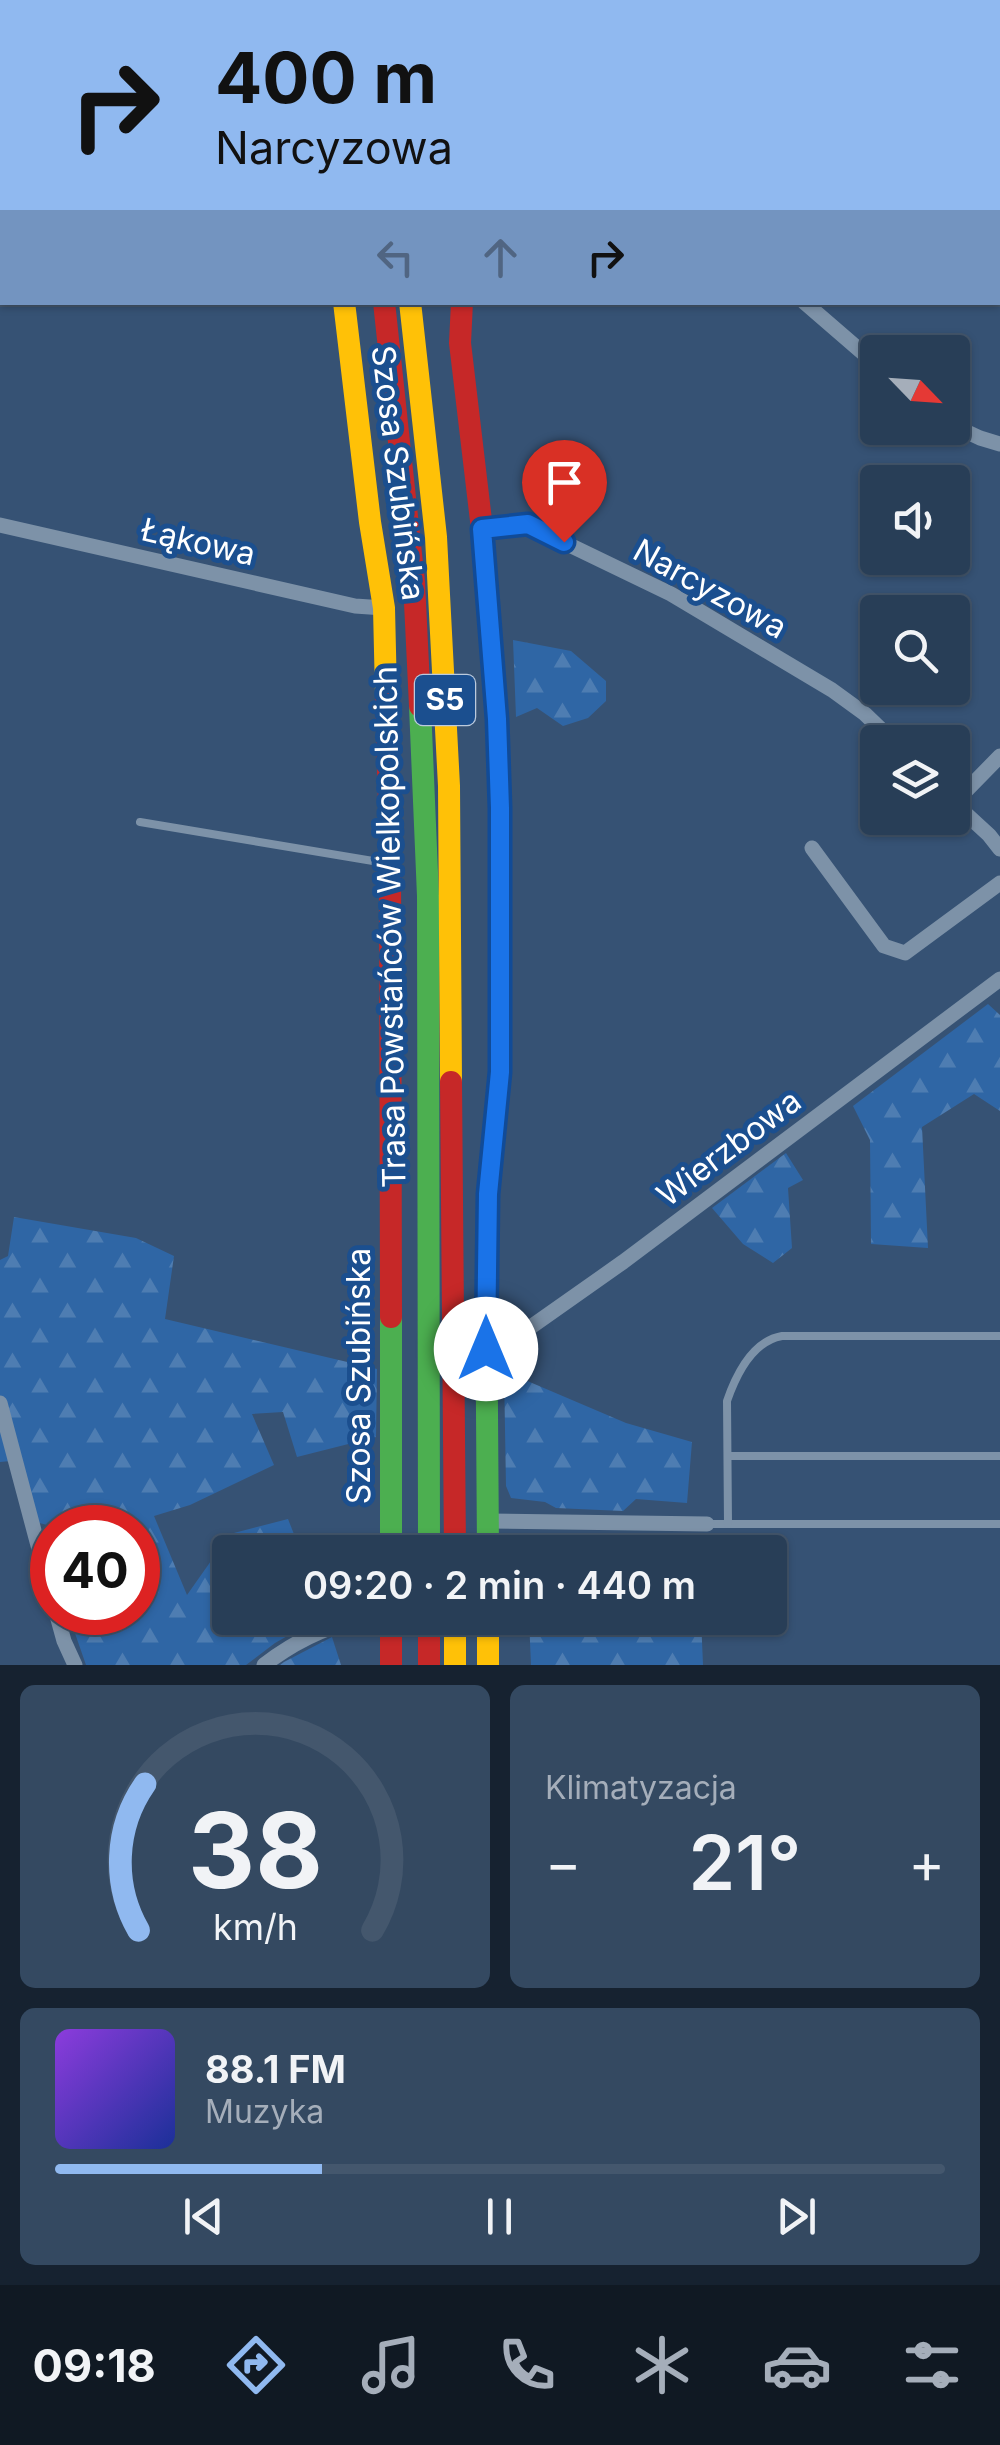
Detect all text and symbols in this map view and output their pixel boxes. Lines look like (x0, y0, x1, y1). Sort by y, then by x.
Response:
text: 400 m (215, 35, 437, 120)
icon: right (50, 40, 180, 170)
text: Narcyzowa (215, 120, 453, 175)
icon: left (368, 230, 423, 285)
icon: ahead (473, 230, 528, 285)
icon: right (578, 230, 633, 285)
north arrow (860, 335, 970, 445)
map controls (860, 335, 970, 835)
street label: Szosa Szubińska (364, 343, 433, 603)
pin (522, 440, 607, 543)
icon: arrive (537, 455, 592, 510)
button: sound (860, 465, 970, 575)
street label: Łąkowa (137, 509, 259, 574)
street label: Narcyzowa (627, 530, 794, 647)
button: search (860, 595, 970, 705)
street label: Trasa Powstańców Wielkopolskich (365, 666, 414, 1188)
road number: S5 (415, 675, 475, 725)
button: layers (860, 725, 970, 835)
street label: Wierzbowa (649, 1081, 808, 1214)
street label: Szosa Szubińska (339, 1248, 378, 1504)
position arrow (434, 1297, 538, 1401)
speed limit sign: 40 (30, 1505, 160, 1635)
text: 09:20 · 2 min · 440 m (303, 1562, 696, 1608)
text: Klimatyzacja (545, 1768, 737, 1807)
text: 38 (188, 1787, 322, 1913)
text: 21° (689, 1817, 801, 1908)
text: − (545, 1830, 581, 1896)
text: + (909, 1830, 945, 1896)
text: km/h (213, 1905, 297, 1949)
text: 88.1 FM (205, 2046, 346, 2092)
text: Muzyka (205, 2092, 324, 2131)
icon: previous (176, 2189, 231, 2244)
icon: pause (472, 2189, 527, 2244)
icon: next (769, 2189, 824, 2244)
icon: directions (221, 2330, 291, 2400)
icon: music (356, 2330, 426, 2400)
icon: phone (492, 2330, 562, 2400)
icon: climate (627, 2330, 697, 2400)
icon: car (762, 2330, 832, 2400)
icon: filters (897, 2330, 967, 2400)
text: 09:18 (33, 2338, 156, 2393)

